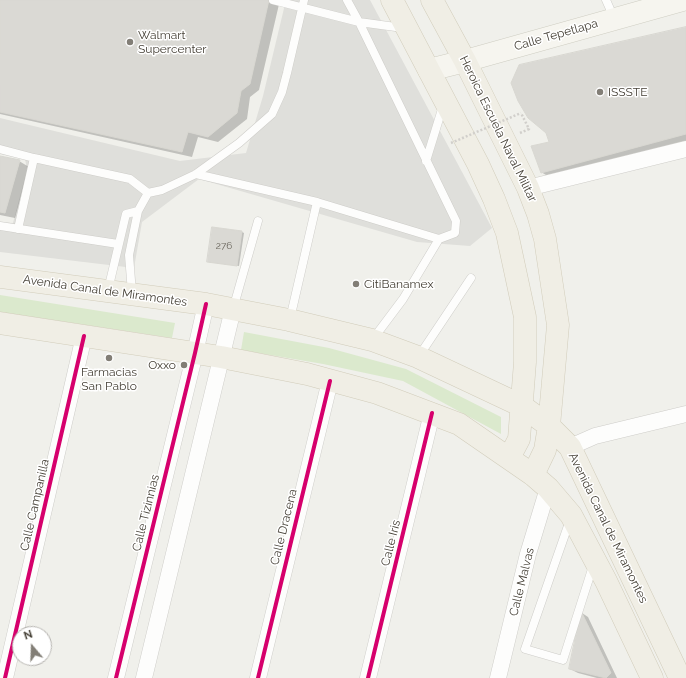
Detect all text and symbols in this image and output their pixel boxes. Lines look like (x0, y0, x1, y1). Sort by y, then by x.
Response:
street label: Calle Tepetlapa (512, 16, 600, 54)
place label: Walmart Supercenter (138, 28, 207, 56)
marker: Walmart Supercenter (125, 37, 135, 47)
street label: Heroica Escuela Naval Militar (456, 54, 540, 204)
place label: ISSSTE (608, 85, 647, 99)
marker: ISSSTE (595, 87, 605, 97)
house number: 276 (216, 240, 232, 252)
street label: Avenida Canal de Miramontes (22, 272, 188, 310)
place label: CitiBanamex (364, 277, 433, 291)
marker: CitiBanamex (351, 279, 361, 289)
marker: Farmacias San Pablo (104, 353, 114, 363)
place label: Oxxo (148, 358, 176, 372)
marker: Oxxo (179, 360, 189, 370)
place label: Farmacias San Pablo (81, 365, 137, 393)
street label: Avenida Canal de Miramontes (565, 450, 651, 606)
street label: Calle Campanilla (17, 458, 53, 552)
street label: Calle Tizinnias (129, 473, 163, 553)
street label: Calle Dracena (268, 488, 300, 566)
street label: Calle Iris (378, 518, 404, 568)
street label: Calle Malvas (507, 546, 537, 618)
north arrow (12, 626, 52, 666)
text: N (22, 628, 34, 643)

